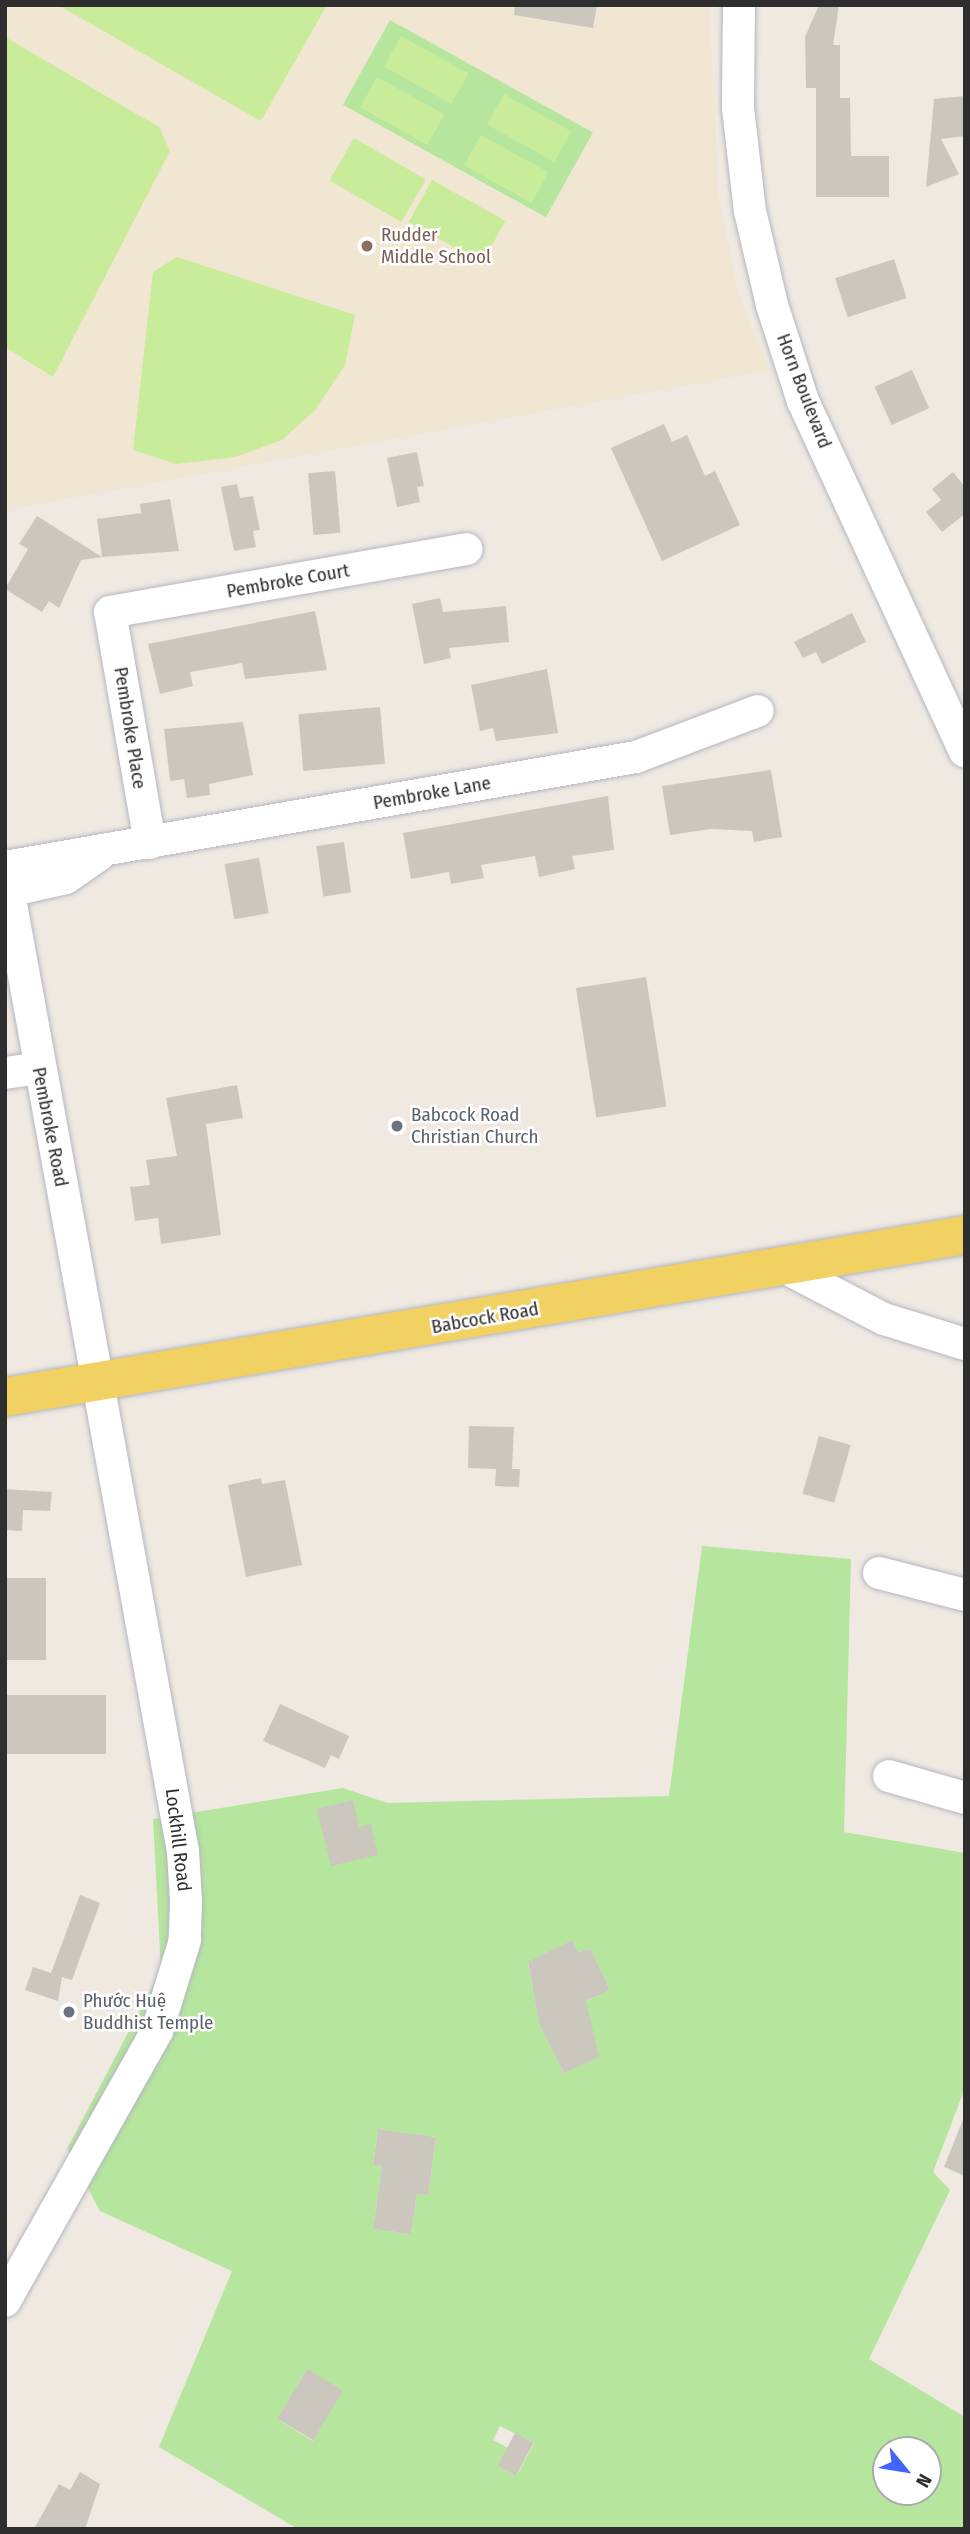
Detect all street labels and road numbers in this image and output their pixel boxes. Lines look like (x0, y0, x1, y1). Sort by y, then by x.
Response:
street label: Horn Boulevard (772, 330, 836, 452)
street label: Pembroke Court (225, 559, 351, 603)
street label: Pembroke Place (109, 665, 151, 791)
street label: Pembroke Lane (371, 771, 493, 815)
street label: Pembroke Road (27, 1065, 73, 1189)
street label: Babcock Road (430, 1297, 540, 1339)
street label: Lockhill Road (160, 1787, 196, 1893)

